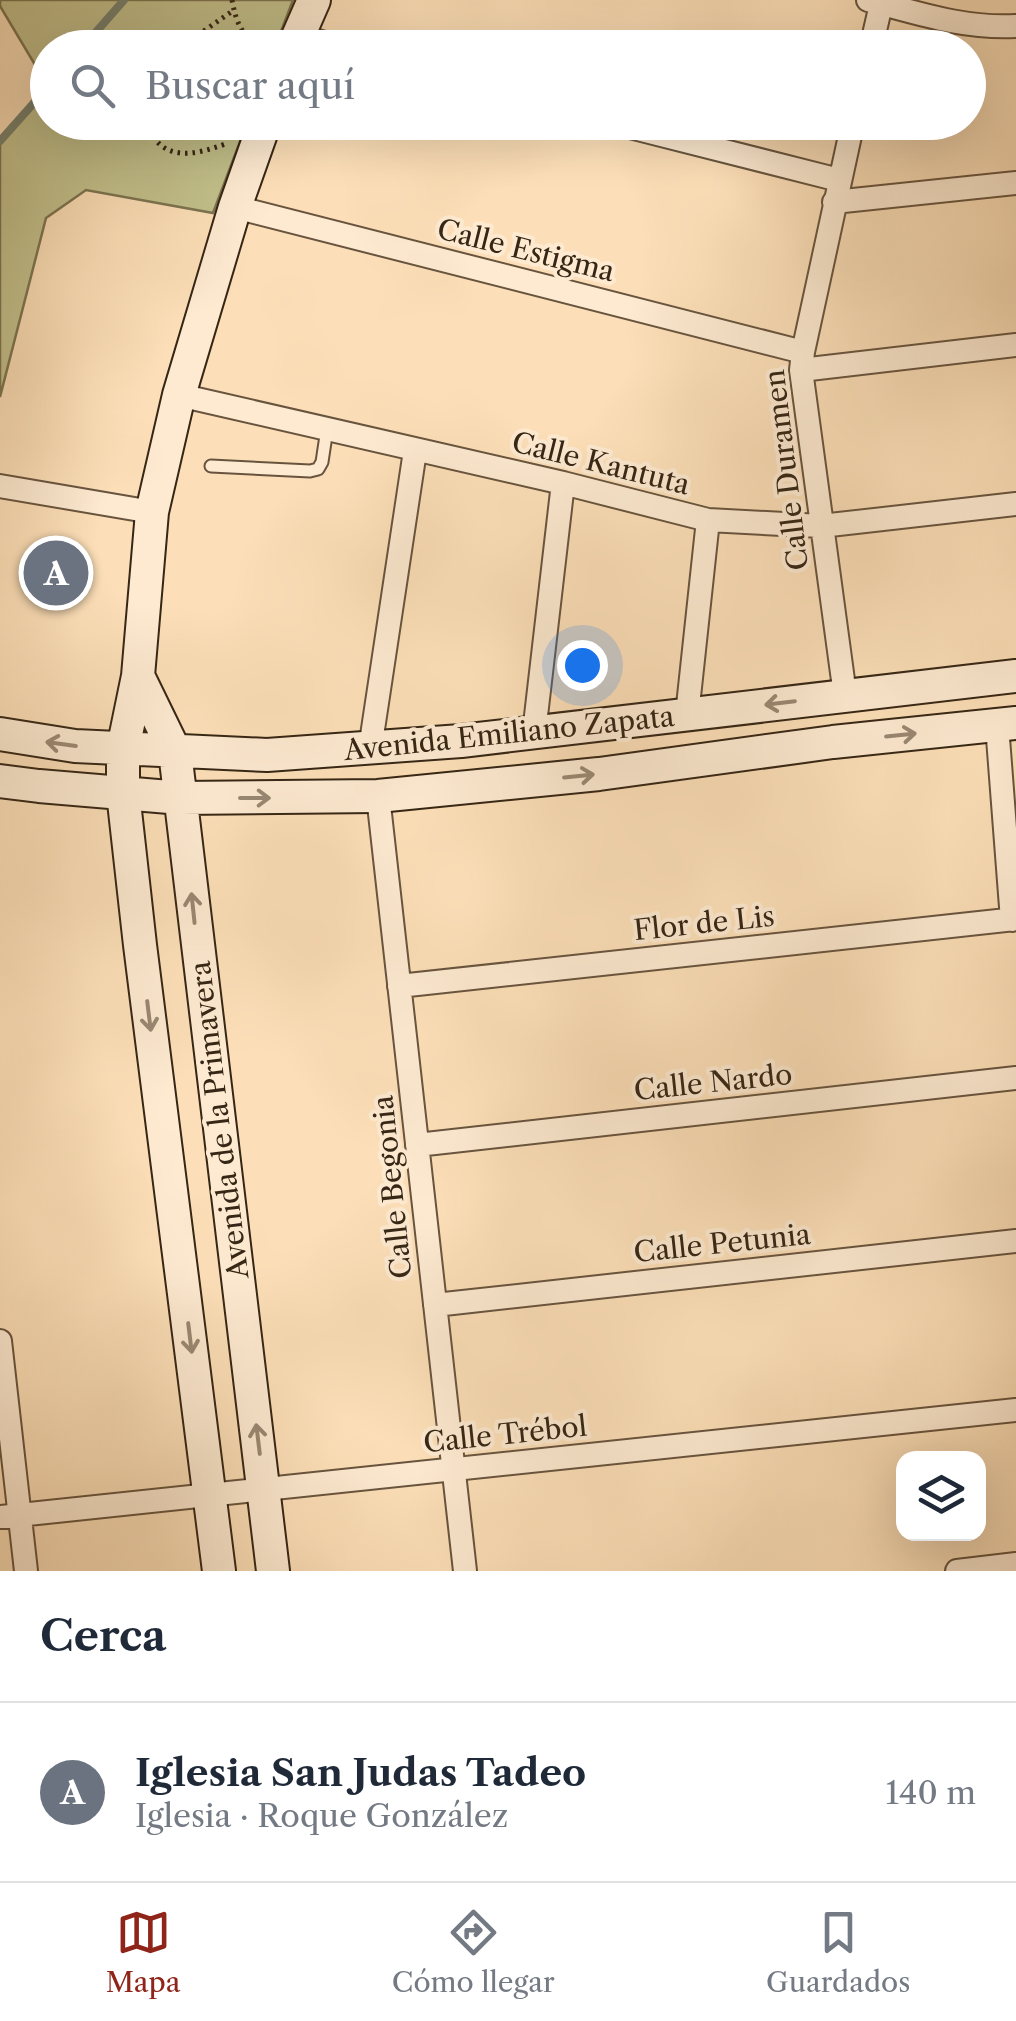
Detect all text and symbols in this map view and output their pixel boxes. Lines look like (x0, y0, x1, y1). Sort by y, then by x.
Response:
search box (30, 30, 986, 140)
icon: search (65, 58, 120, 113)
text: Buscar aquí (145, 62, 355, 109)
street label: Calle Estigma (434, 212, 618, 289)
street label: Calle Duramen (757, 368, 815, 572)
street label: Calle Kantuta (509, 424, 694, 502)
pin: A (23, 536, 88, 610)
your location (557, 640, 608, 691)
one-way arrow (764, 694, 797, 713)
street label: Avenida Emiliano Zapata (341, 699, 676, 767)
one-way arrow (885, 725, 917, 744)
one-way arrow (45, 734, 78, 752)
one-way arrow (562, 766, 594, 785)
one-way arrow (238, 788, 270, 808)
one-way arrow (183, 893, 202, 925)
street label: Flor de Lis (632, 899, 776, 947)
street label: Avenida de la Primavera (183, 959, 255, 1282)
one-way arrow (140, 999, 159, 1031)
street label: Calle Nardo (632, 1057, 794, 1107)
street label: Calle Begonia (365, 1094, 419, 1280)
street label: Calle Petunia (632, 1217, 812, 1269)
one-way arrow (181, 1321, 200, 1354)
street label: Calle Trébol (422, 1409, 588, 1459)
one-way arrow (248, 1424, 267, 1456)
map controls (896, 1451, 986, 1541)
button: layers (896, 1451, 986, 1541)
text: Cerca (40, 1610, 166, 1662)
text: Iglesia San Judas Tadeo (135, 1749, 586, 1796)
text: A (60, 1773, 85, 1812)
text: 140 m (885, 1773, 976, 1812)
text: Iglesia · Roque González (135, 1796, 508, 1835)
tab: Mapa (106, 1905, 181, 1999)
tab: Cómo llegar (392, 1905, 555, 1999)
tab: Guardados (766, 1905, 910, 1999)

